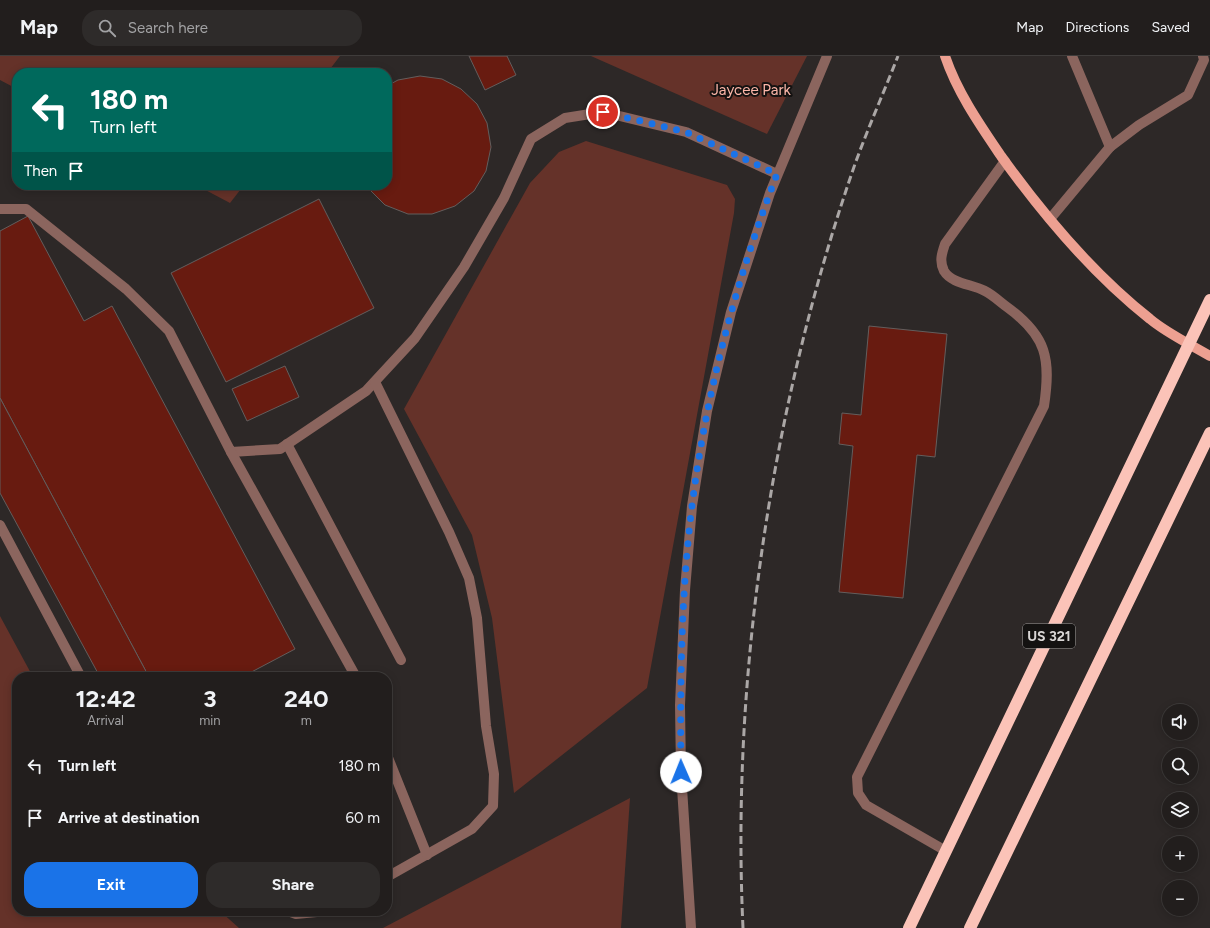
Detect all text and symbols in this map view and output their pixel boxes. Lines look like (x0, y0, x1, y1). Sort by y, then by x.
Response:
search box (82, 10, 362, 46)
text: Map (20, 16, 58, 39)
icon: search (96, 17, 118, 39)
text: Search here (128, 19, 208, 37)
text: Map (1016, 19, 1044, 36)
text: Directions (1066, 19, 1129, 36)
text: Saved (1151, 19, 1190, 36)
park label: Jaycee Park (711, 81, 792, 99)
text: 180 m (90, 82, 168, 116)
icon: left (24, 84, 76, 136)
pin (586, 95, 620, 129)
icon: arrive (592, 101, 614, 123)
text: Turn left (90, 116, 157, 138)
icon: arrive (65, 160, 87, 182)
text: Then (24, 162, 57, 180)
road number: US 321 (1023, 624, 1075, 648)
text: 12:42 (75, 684, 136, 713)
text: 3 (203, 684, 217, 713)
text: 240 (284, 684, 329, 713)
map controls (1162, 704, 1198, 916)
button: sound (1162, 704, 1198, 740)
text: Arrival (87, 713, 124, 728)
text: min (199, 713, 221, 728)
text: m (301, 713, 312, 728)
button: search (1162, 748, 1198, 784)
position arrow (660, 751, 702, 793)
icon: left (24, 755, 46, 777)
text: Turn left (58, 757, 116, 775)
text: 180 m (339, 757, 380, 775)
button: layers (1162, 792, 1198, 828)
icon: arrive (24, 807, 46, 829)
text: Arrive at destination (58, 809, 199, 827)
text: 60 m (345, 809, 380, 827)
button: + (1162, 836, 1198, 872)
button: Exit (24, 862, 198, 908)
button: Share (206, 862, 380, 908)
button: − (1162, 880, 1198, 916)

